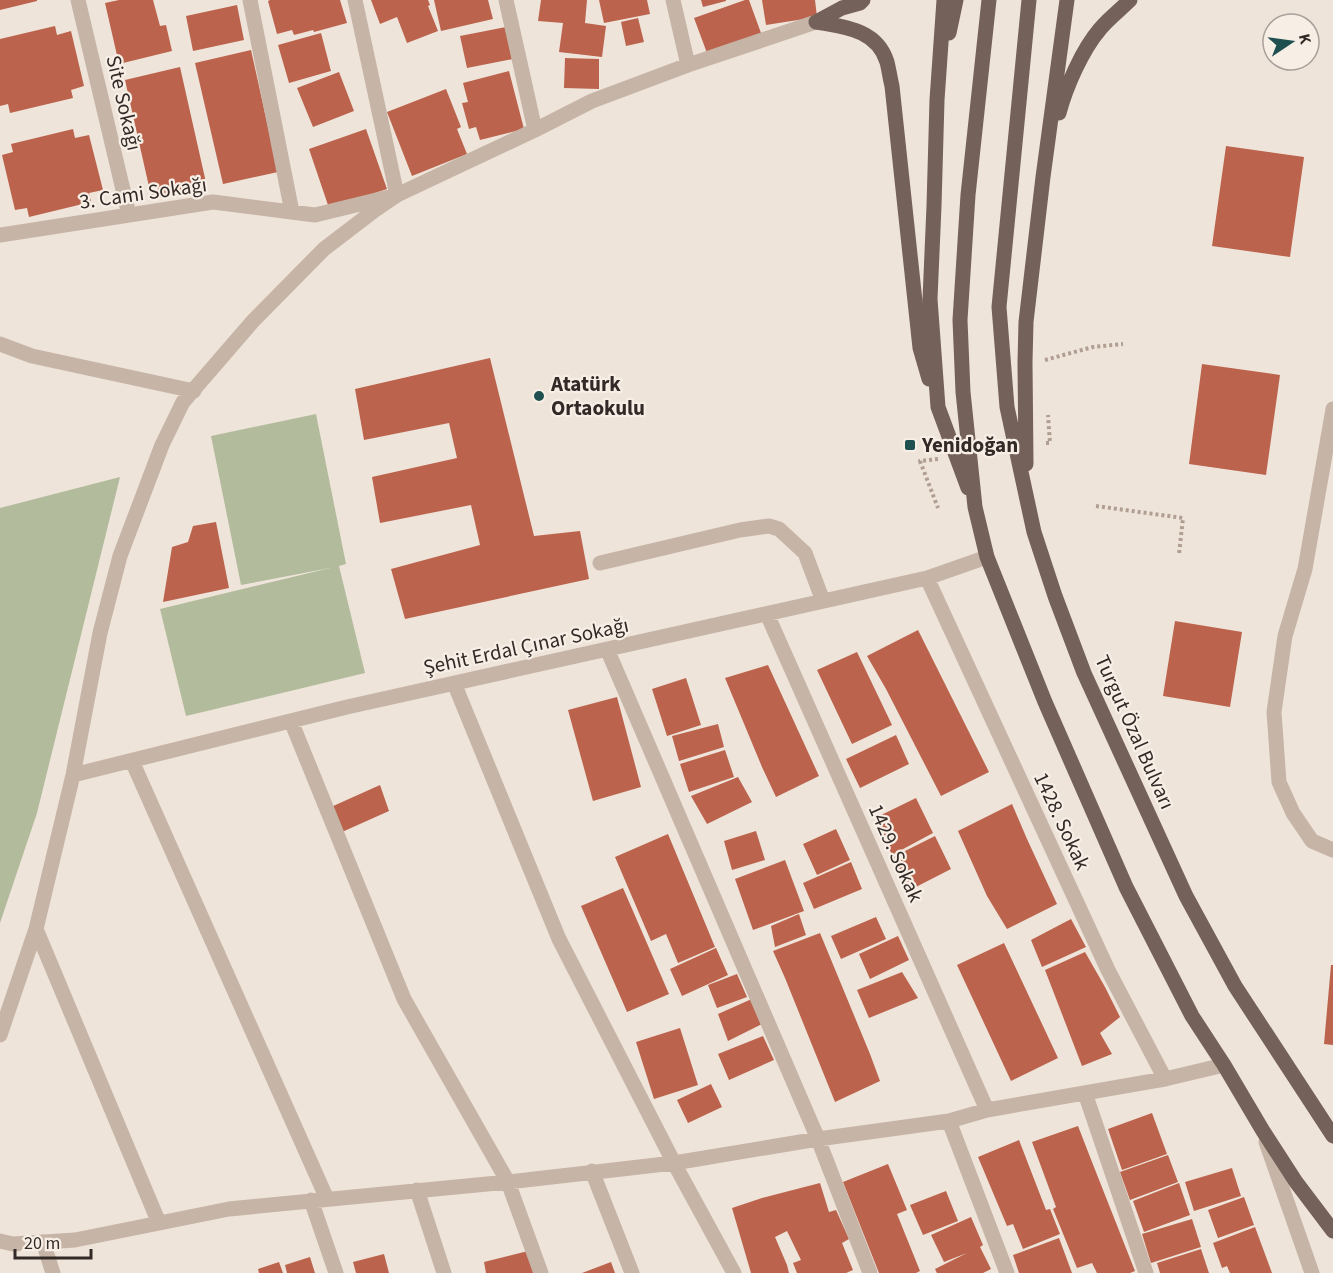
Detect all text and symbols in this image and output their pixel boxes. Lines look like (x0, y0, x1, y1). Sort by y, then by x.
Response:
north arrow (1261, 12, 1321, 72)
text: K (1293, 32, 1317, 46)
street label: Site Sokağı (98, 52, 150, 154)
street label: 3. Cami Sokağı (77, 169, 209, 217)
place label: Atatürk Ortaokulu (550, 369, 645, 423)
marker: Atatürk Ortaokulu (532, 389, 546, 403)
place label: Yenidoğan (921, 430, 1018, 460)
marker: Yenidoğan (903, 438, 917, 452)
street label: Şehit Erdal Çınar Sokağı (421, 610, 631, 682)
street label: Turgut Özal Bulvarı (1088, 650, 1182, 814)
street label: 1428. Sokak (1026, 767, 1098, 875)
street label: 1429. Sokak (861, 799, 931, 908)
scale bar (15, 1222, 92, 1260)
text: 20 m (24, 1231, 60, 1256)

